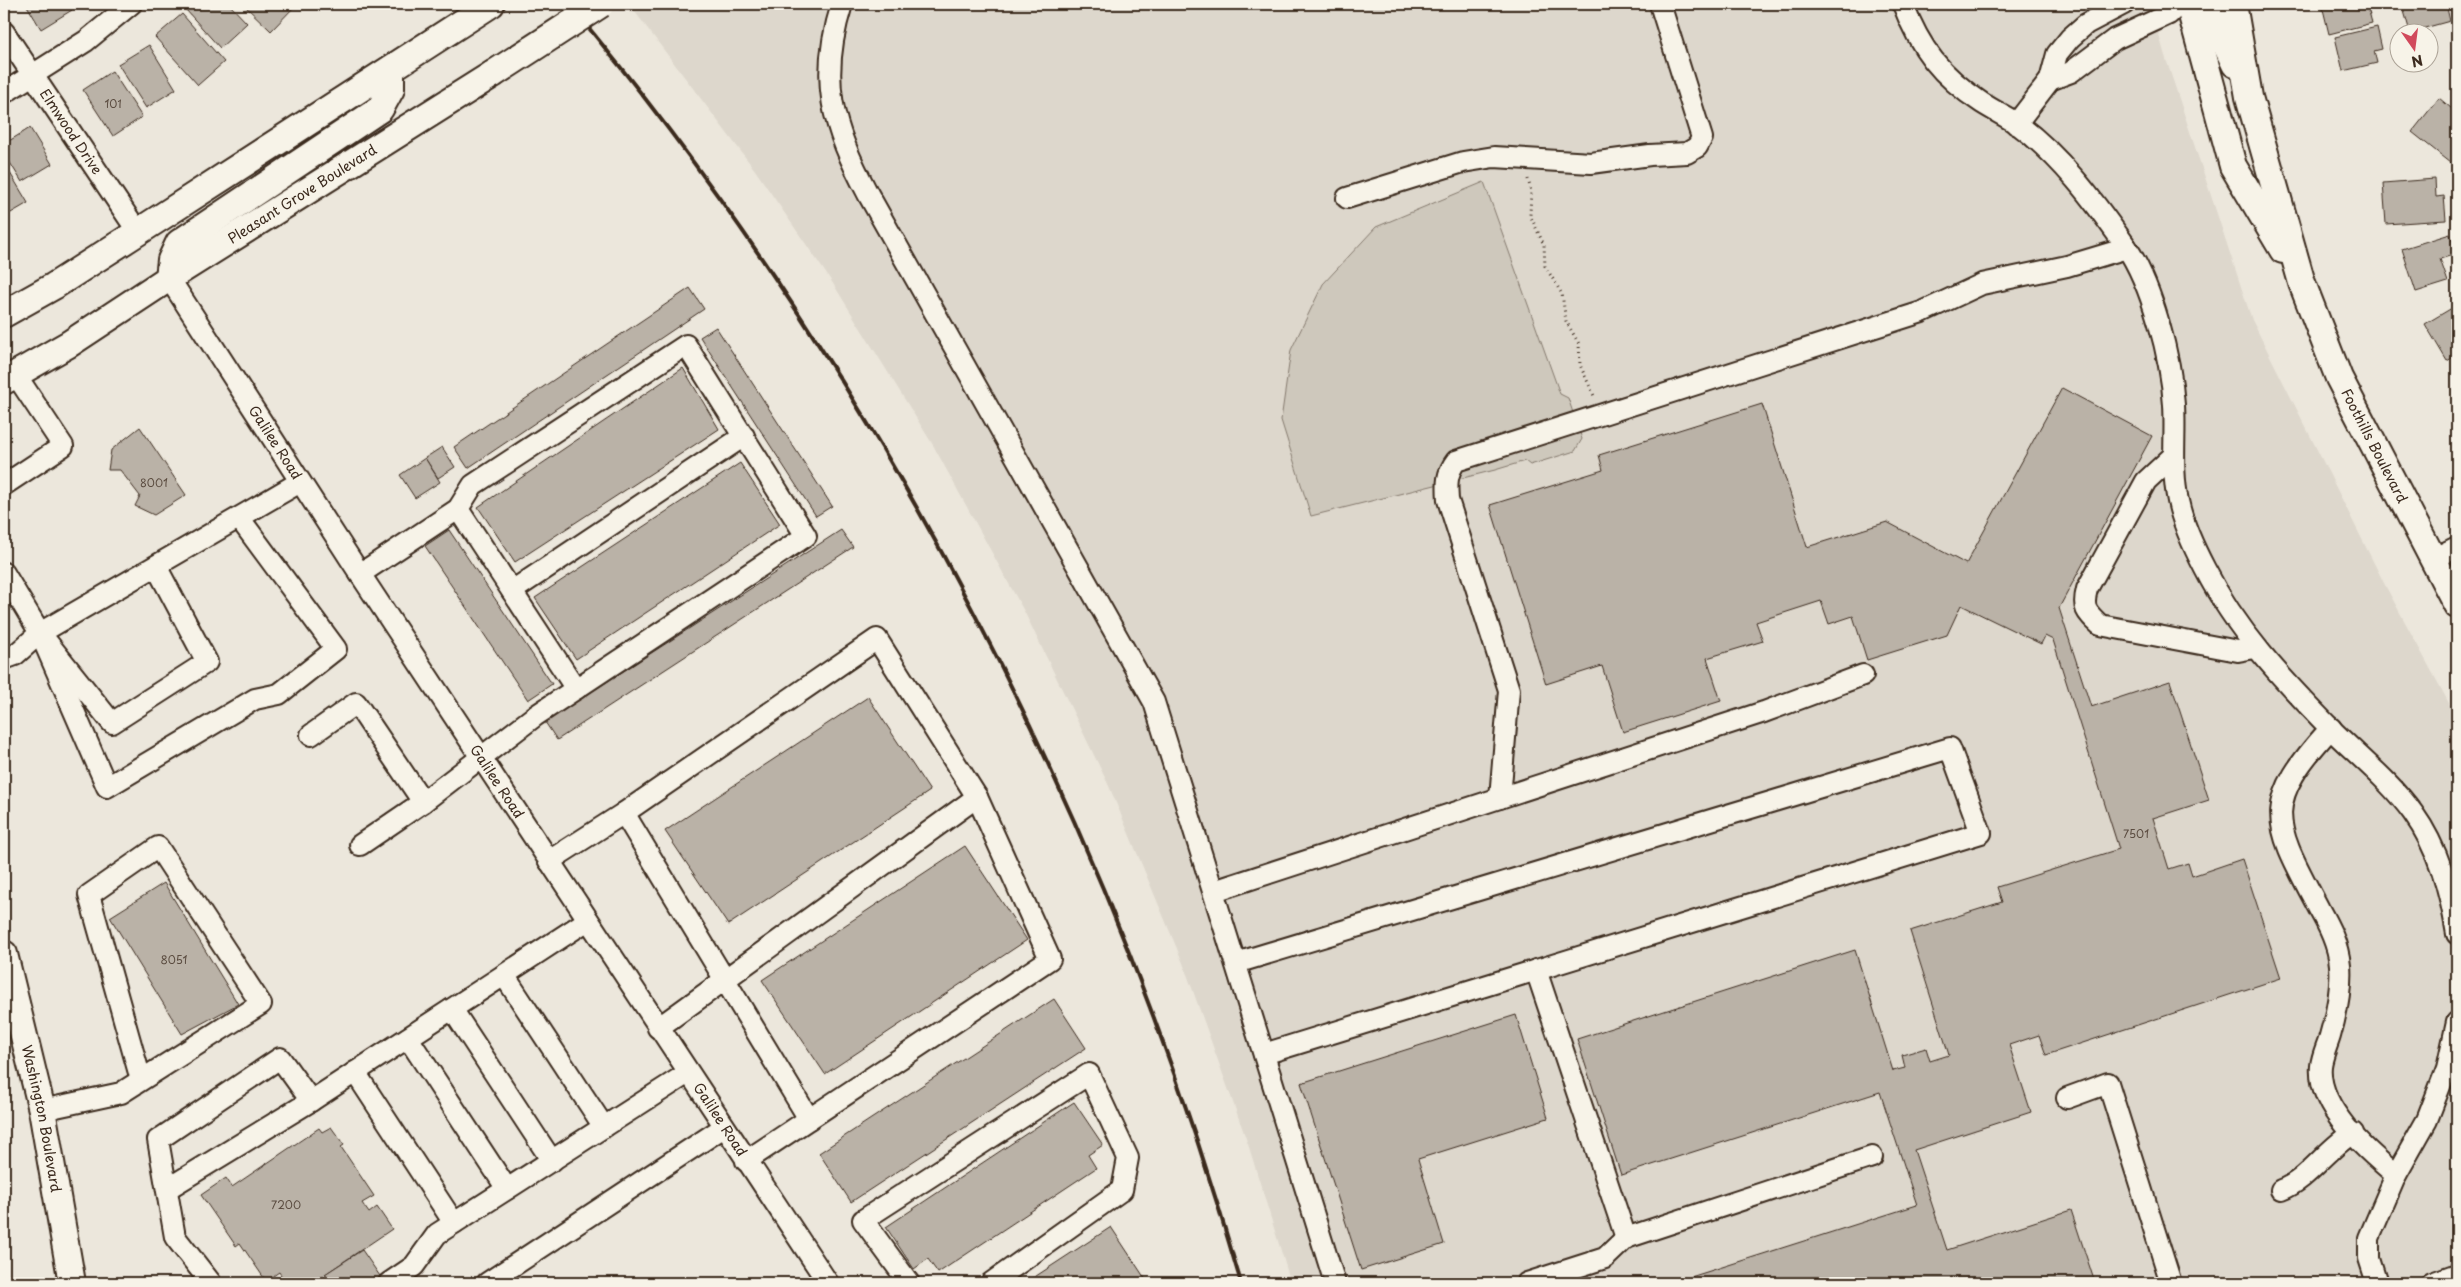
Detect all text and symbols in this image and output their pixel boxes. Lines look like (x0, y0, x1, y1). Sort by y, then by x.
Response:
north arrow (2388, 22, 2438, 72)
text: N (2409, 50, 2425, 73)
street label: Elmwood Drive (35, 84, 108, 179)
house number: 101 (104, 95, 122, 112)
street label: Pleasant Grove Boulevard (223, 139, 381, 249)
street label: Foothills Boulevard (2336, 385, 2413, 507)
street label: Galilee Road (244, 401, 307, 484)
house number: 8001 (140, 474, 168, 491)
street label: Galilee Road (465, 740, 530, 822)
house number: 7501 (2123, 825, 2149, 842)
house number: 8051 (160, 951, 188, 968)
street label: Washington Boulevard (17, 1043, 67, 1194)
street label: Galilee Road (688, 1078, 753, 1160)
house number: 7200 (271, 1196, 301, 1213)

